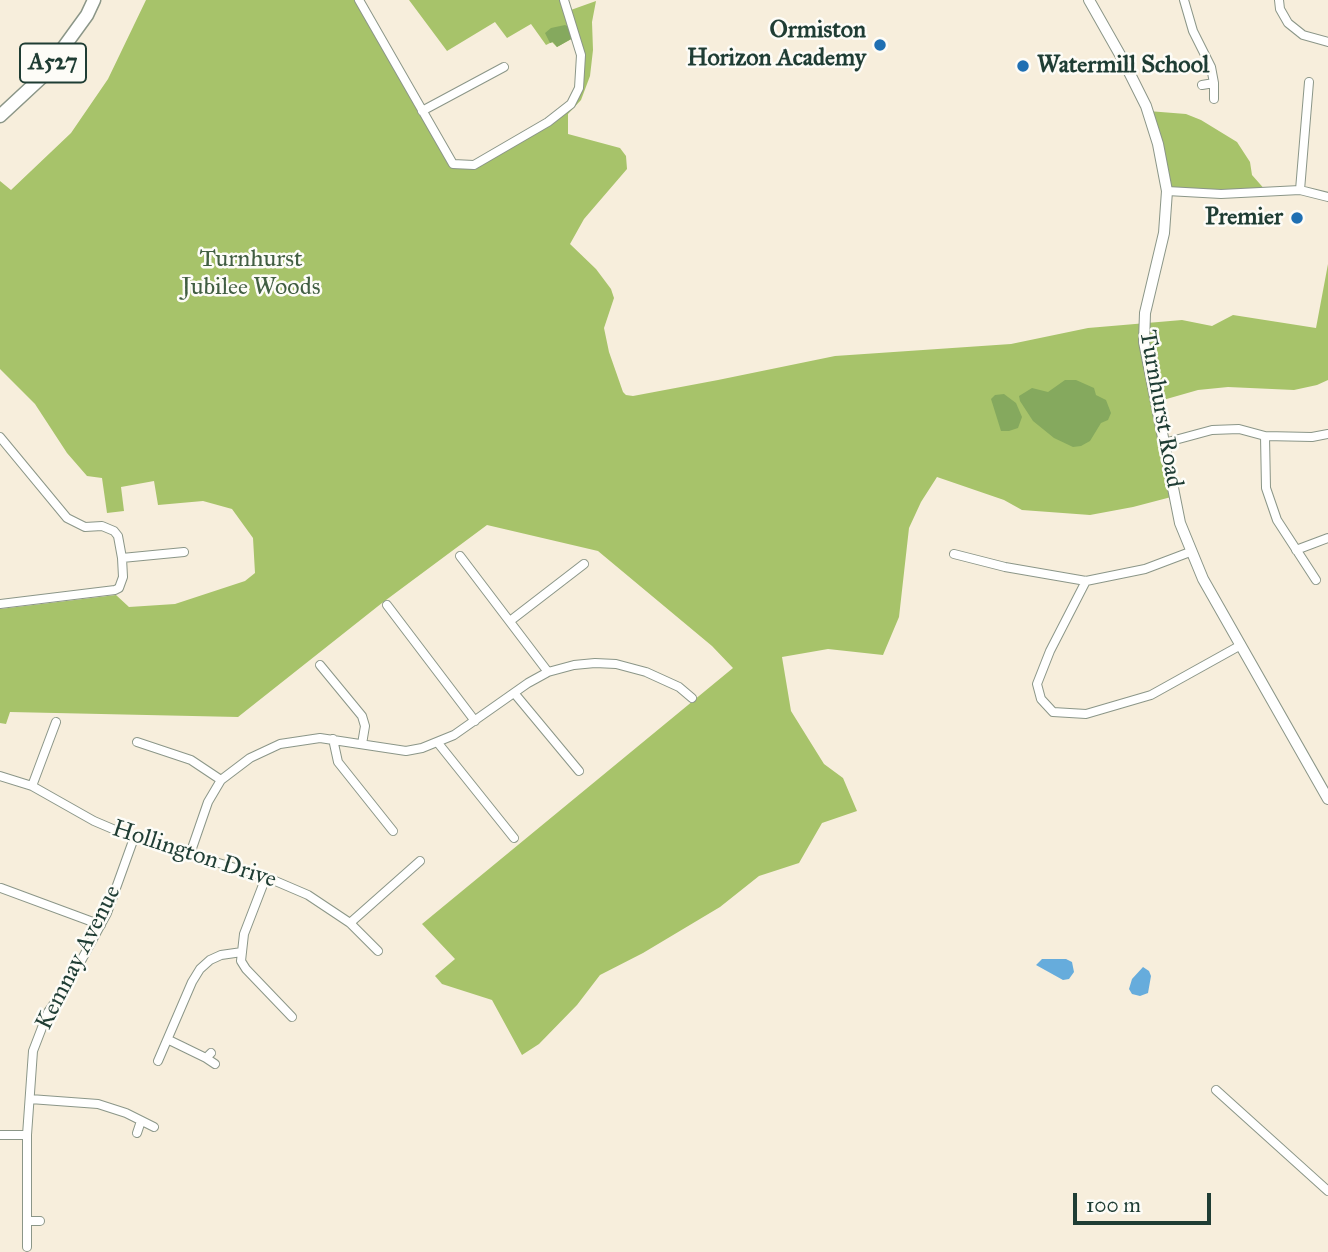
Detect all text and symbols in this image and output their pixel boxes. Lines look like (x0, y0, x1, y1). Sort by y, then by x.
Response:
place label: Ormiston Horizon Academy (687, 17, 866, 73)
marker: Ormiston Horizon Academy (872, 37, 888, 53)
road number: A527 (20, 44, 86, 82)
place label: Watermill School (1037, 52, 1209, 80)
marker: Watermill School (1015, 58, 1031, 74)
place label: Premier (1205, 204, 1283, 232)
marker: Premier (1289, 210, 1305, 226)
park label: Turnhurst Jubilee Woods (182, 246, 320, 302)
street label: Turnhurst Road (1132, 328, 1188, 490)
street label: Hollington Drive (108, 815, 280, 895)
street label: Kemnay Avenue (30, 881, 128, 1035)
scale bar (1076, 1178, 1214, 1222)
text: 100 m (1086, 1192, 1141, 1218)

